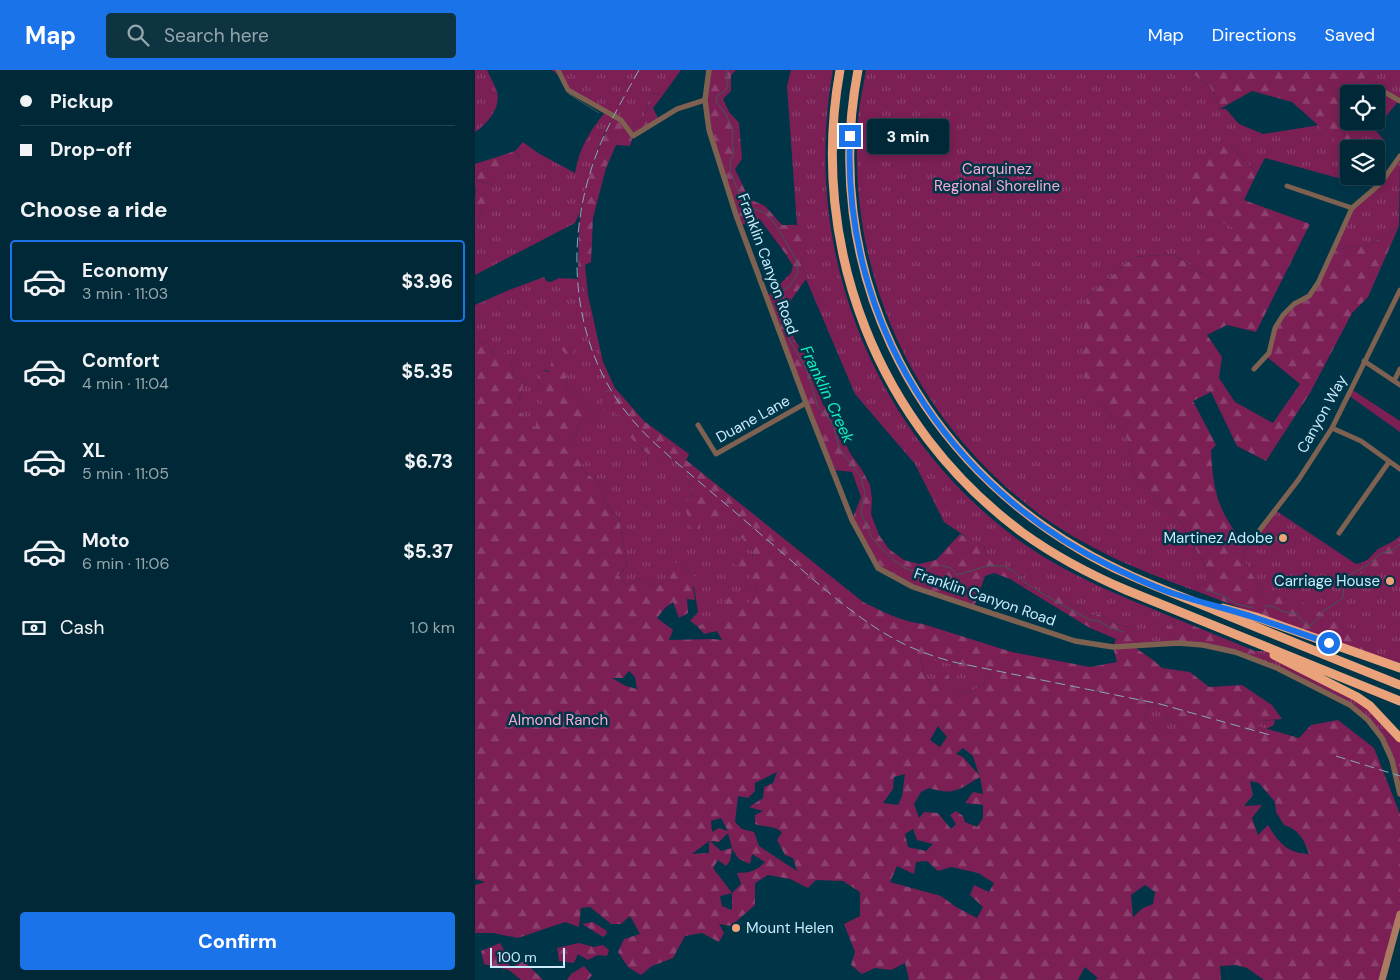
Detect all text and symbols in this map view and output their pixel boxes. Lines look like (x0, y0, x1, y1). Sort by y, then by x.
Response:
search box (106, 13, 456, 58)
text: Map (25, 20, 76, 51)
icon: search (124, 21, 152, 49)
text: Search here (164, 23, 269, 48)
text: Map (1148, 23, 1184, 47)
text: Directions (1212, 23, 1297, 47)
text: Saved (1325, 23, 1375, 47)
map controls (1340, 85, 1385, 185)
button: locate (1340, 85, 1385, 130)
text: Pickup (50, 89, 114, 114)
callout: 3 min (867, 118, 950, 154)
route end (839, 125, 861, 147)
text: 3 min (887, 126, 929, 147)
text: Drop-off (50, 137, 132, 162)
button: layers (1340, 140, 1385, 185)
park label: Carquinez Regional Shoreline (934, 159, 1060, 196)
street label: Franklin Canyon Road (733, 191, 803, 337)
text: Choose a ride (20, 195, 168, 224)
text: Economy (82, 258, 169, 283)
icon: car (22, 259, 67, 304)
text: $3.96 (402, 269, 453, 294)
text: 3 min · 11:03 (82, 283, 168, 304)
water label: Franklin Creek (796, 342, 860, 447)
text: Comfort (82, 348, 160, 373)
icon: car (22, 349, 67, 394)
text: $5.35 (401, 359, 453, 384)
street label: Canyon Way (1292, 371, 1352, 457)
text: 4 min · 11:04 (82, 373, 169, 394)
street label: Duane Lane (713, 391, 793, 447)
text: XL (82, 438, 105, 463)
icon: car (22, 439, 67, 484)
text: $6.73 (404, 449, 453, 474)
text: 5 min · 11:05 (82, 463, 169, 484)
text: Moto (82, 528, 130, 553)
place label: Martinez Adobe (1163, 528, 1273, 548)
icon: car (22, 529, 67, 574)
marker: Martinez Adobe (1277, 532, 1289, 544)
text: $5.37 (403, 539, 453, 564)
text: 6 min · 11:06 (82, 553, 169, 574)
street label: Franklin Canyon Road (911, 563, 1059, 631)
place label: Carriage House (1274, 571, 1380, 591)
marker: Carriage House (1384, 575, 1396, 587)
icon: cash (20, 614, 48, 642)
text: Cash (60, 615, 104, 640)
text: 1.0 km (410, 617, 455, 638)
route start (1318, 632, 1340, 654)
park label: Almond Ranch (508, 710, 608, 730)
button: Confirm (20, 912, 455, 970)
place label: Mount Helen (746, 918, 834, 938)
marker: Mount Helen (730, 922, 742, 934)
scale bar (490, 945, 565, 968)
text: 100 m (497, 948, 537, 966)

